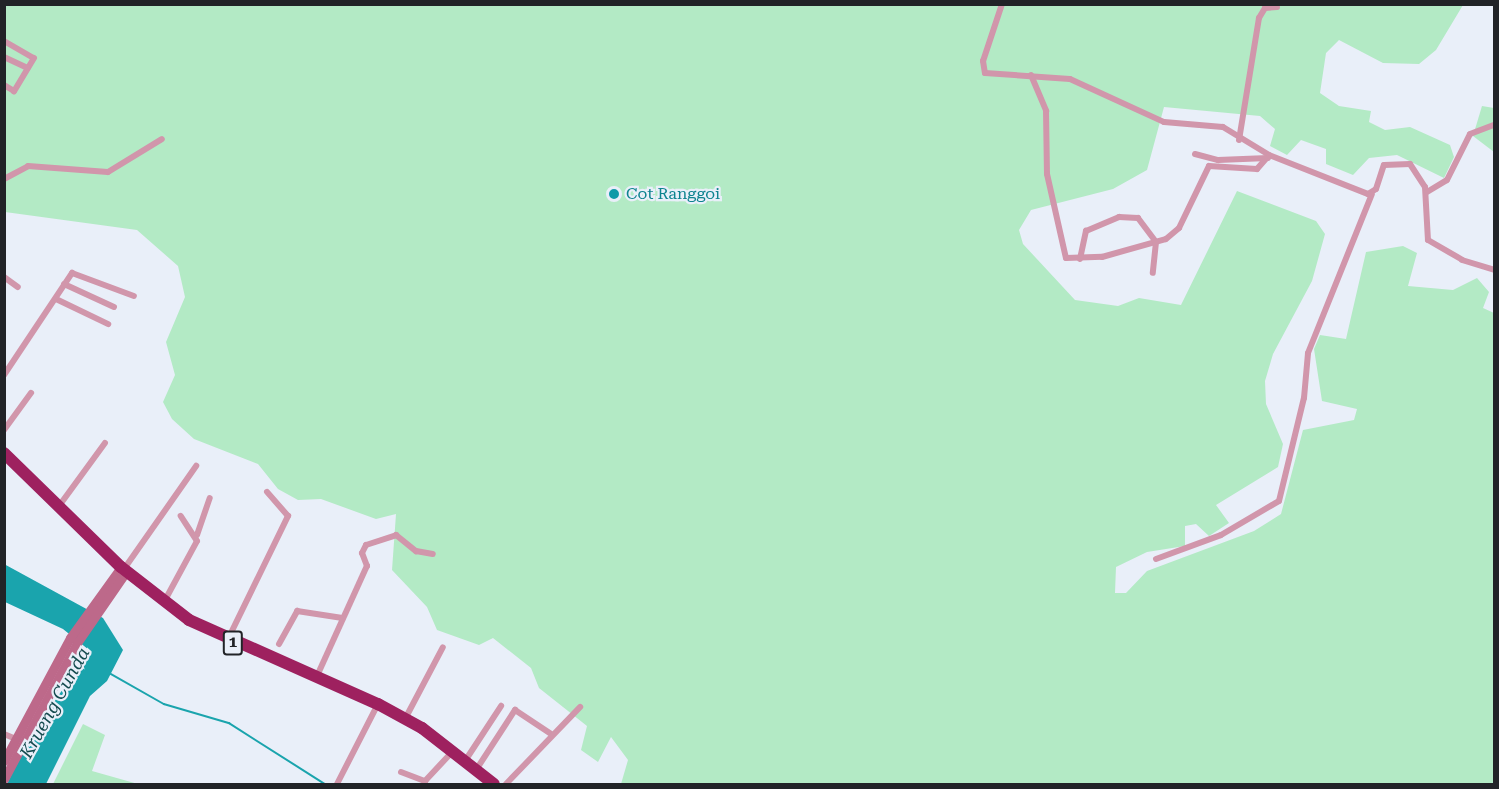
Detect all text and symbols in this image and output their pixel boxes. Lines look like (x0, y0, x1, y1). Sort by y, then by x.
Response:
place label: Cot Ranggoi (626, 184, 720, 204)
marker: Cot Ranggoi (607, 187, 621, 201)
road number: 1 (222, 631, 244, 655)
water label: Krueng Cunda (16, 644, 94, 762)

